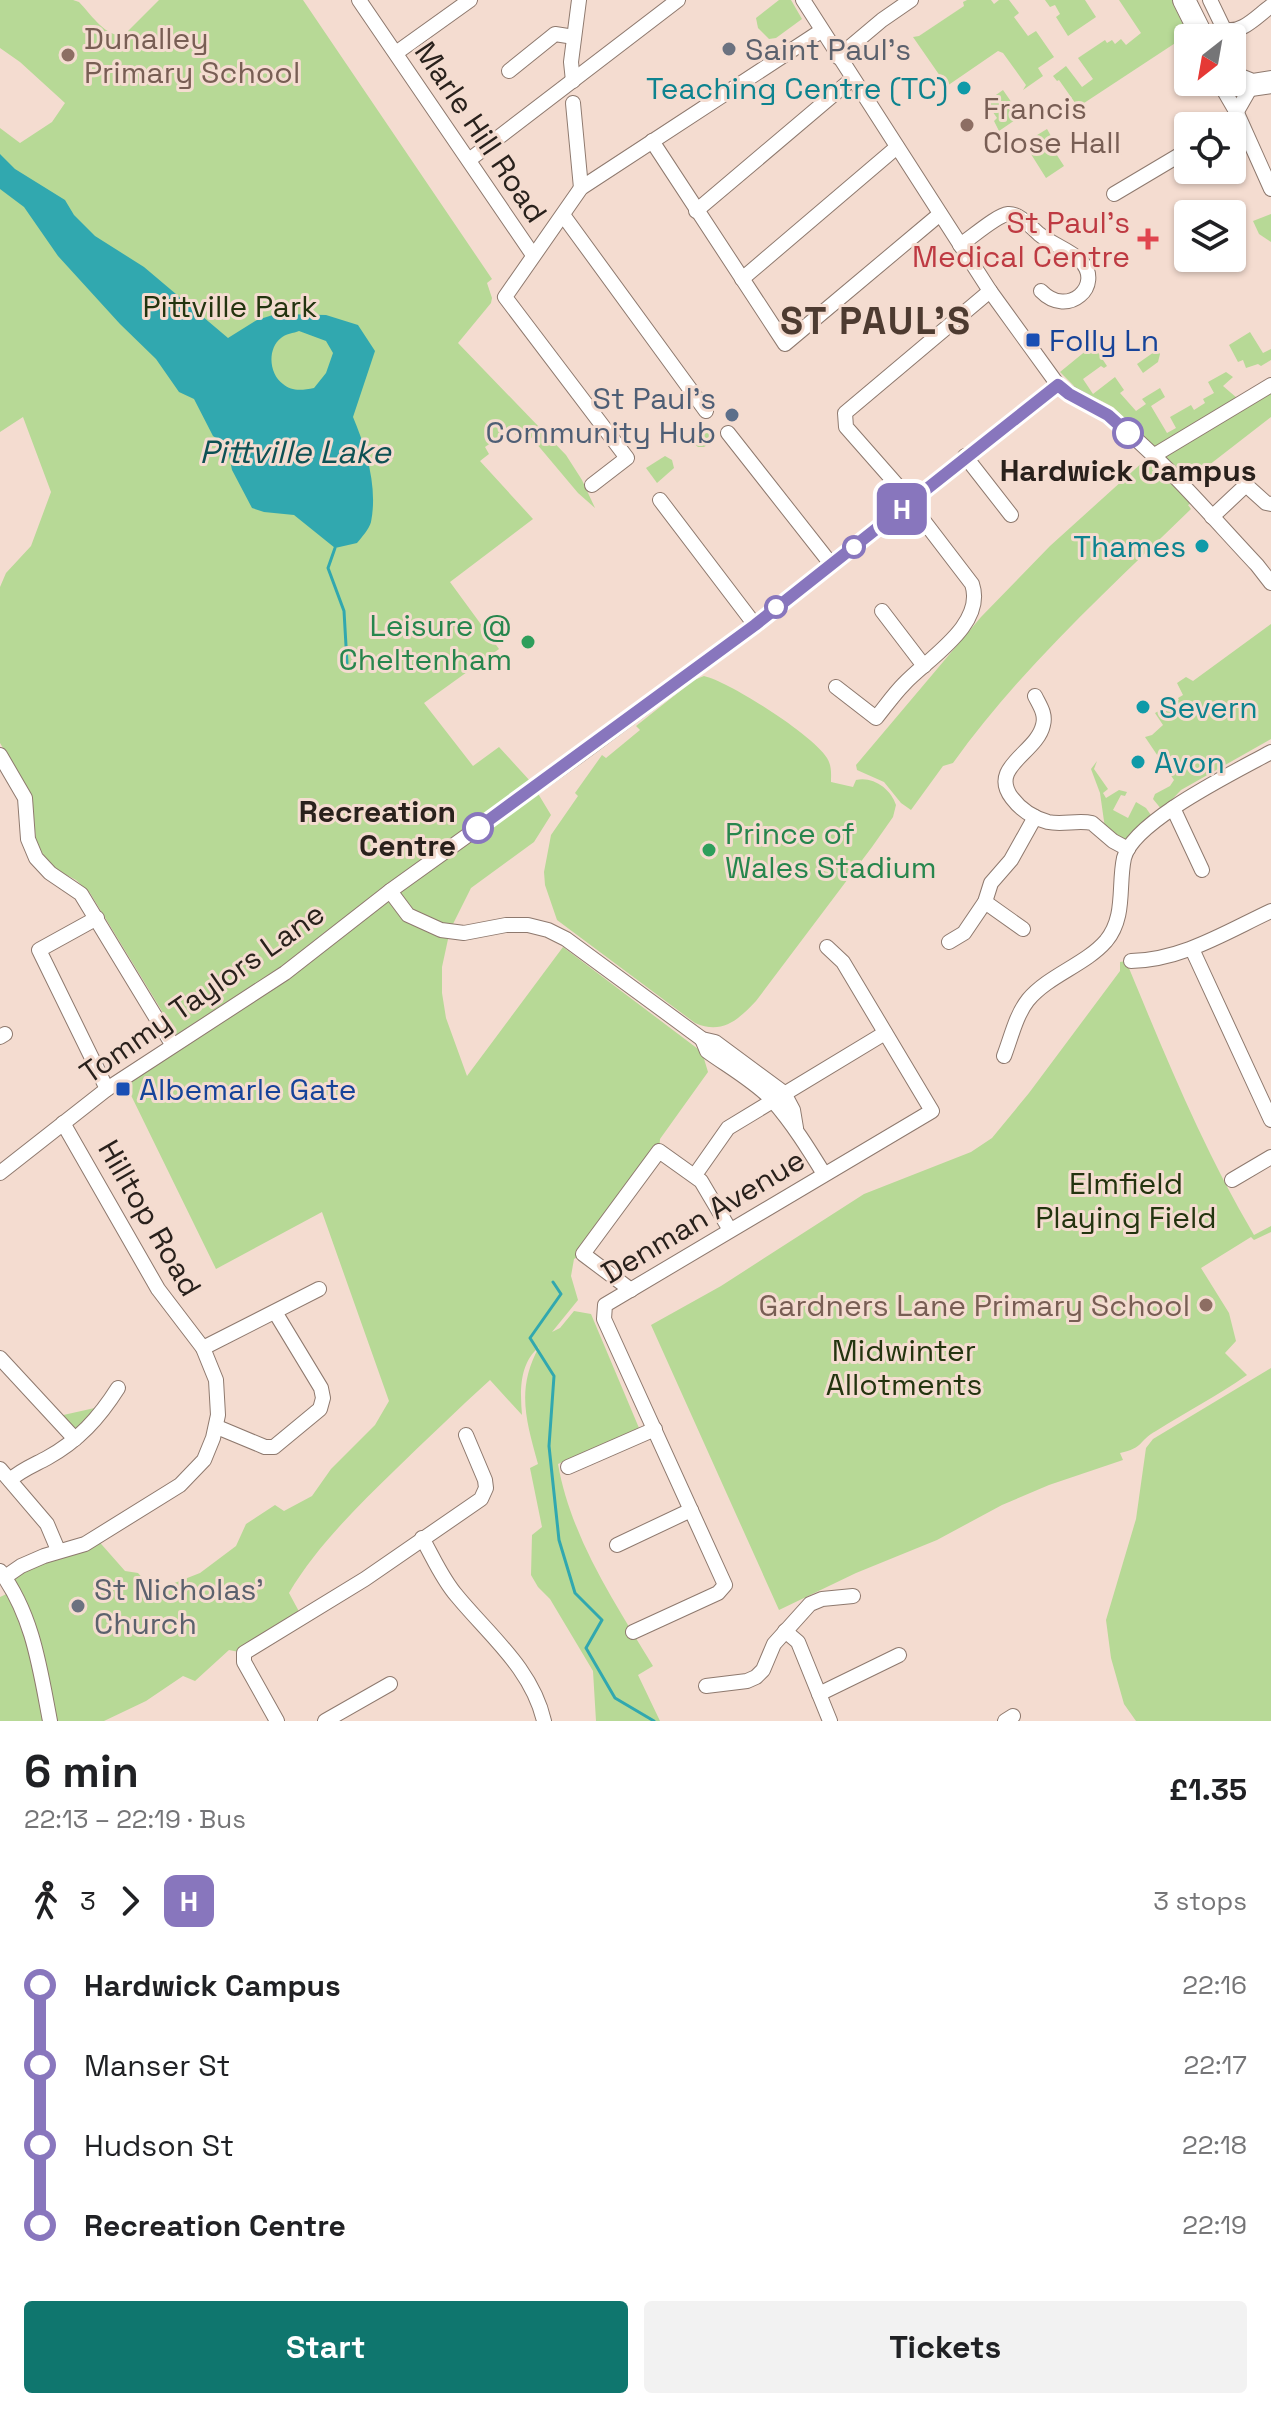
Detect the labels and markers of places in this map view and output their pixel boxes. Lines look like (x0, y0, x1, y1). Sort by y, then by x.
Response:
place label: Dunalley Primary School (84, 19, 300, 92)
place label: Saint Paul's (745, 30, 911, 69)
marker: Saint Paul's (720, 40, 738, 58)
marker: Dunalley Primary School (59, 46, 77, 64)
place label: Teaching Centre (TC) (646, 69, 948, 108)
marker: Teaching Centre (TC) (955, 79, 973, 97)
place label: Francis Close Hall (983, 89, 1121, 162)
marker: Francis Close Hall (958, 116, 976, 134)
place label: St Paul's Medical Centre (912, 203, 1130, 276)
marker: St Paul's Medical Centre (1137, 228, 1159, 250)
place label: Folly Ln (1049, 321, 1159, 360)
marker: Folly Ln (1024, 331, 1042, 349)
place label: St Paul's Community Hub (486, 379, 716, 452)
marker: St Paul's Community Hub (723, 406, 741, 424)
marker: Hardwick Campus (1113, 418, 1143, 448)
place label: Hardwick Campus (1000, 451, 1256, 490)
place label: Thames (1073, 527, 1186, 566)
unlabelled marker (843, 536, 865, 558)
marker: Thames (1193, 537, 1211, 555)
unlabelled marker (765, 596, 787, 618)
place label: Leisure @ Cheltenham (338, 606, 512, 679)
marker: Leisure @ Cheltenham (519, 633, 537, 651)
place label: Severn (1159, 688, 1258, 727)
marker: Severn (1134, 698, 1152, 716)
place label: Avon (1154, 743, 1225, 782)
marker: Avon (1129, 753, 1147, 771)
place label: Recreation Centre (299, 792, 456, 865)
marker: Recreation Centre (463, 813, 493, 843)
place label: Prince of Wales Stadium (725, 814, 937, 887)
marker: Prince of Wales Stadium (700, 841, 718, 859)
place label: Albemarle Gate (139, 1070, 357, 1109)
marker: Albemarle Gate (114, 1080, 132, 1098)
place label: Gardners Lane Primary School (758, 1286, 1190, 1325)
marker: Gardners Lane Primary School (1197, 1296, 1215, 1314)
place label: St Nicholas' Church (94, 1570, 264, 1643)
marker: St Nicholas' Church (69, 1597, 87, 1615)

